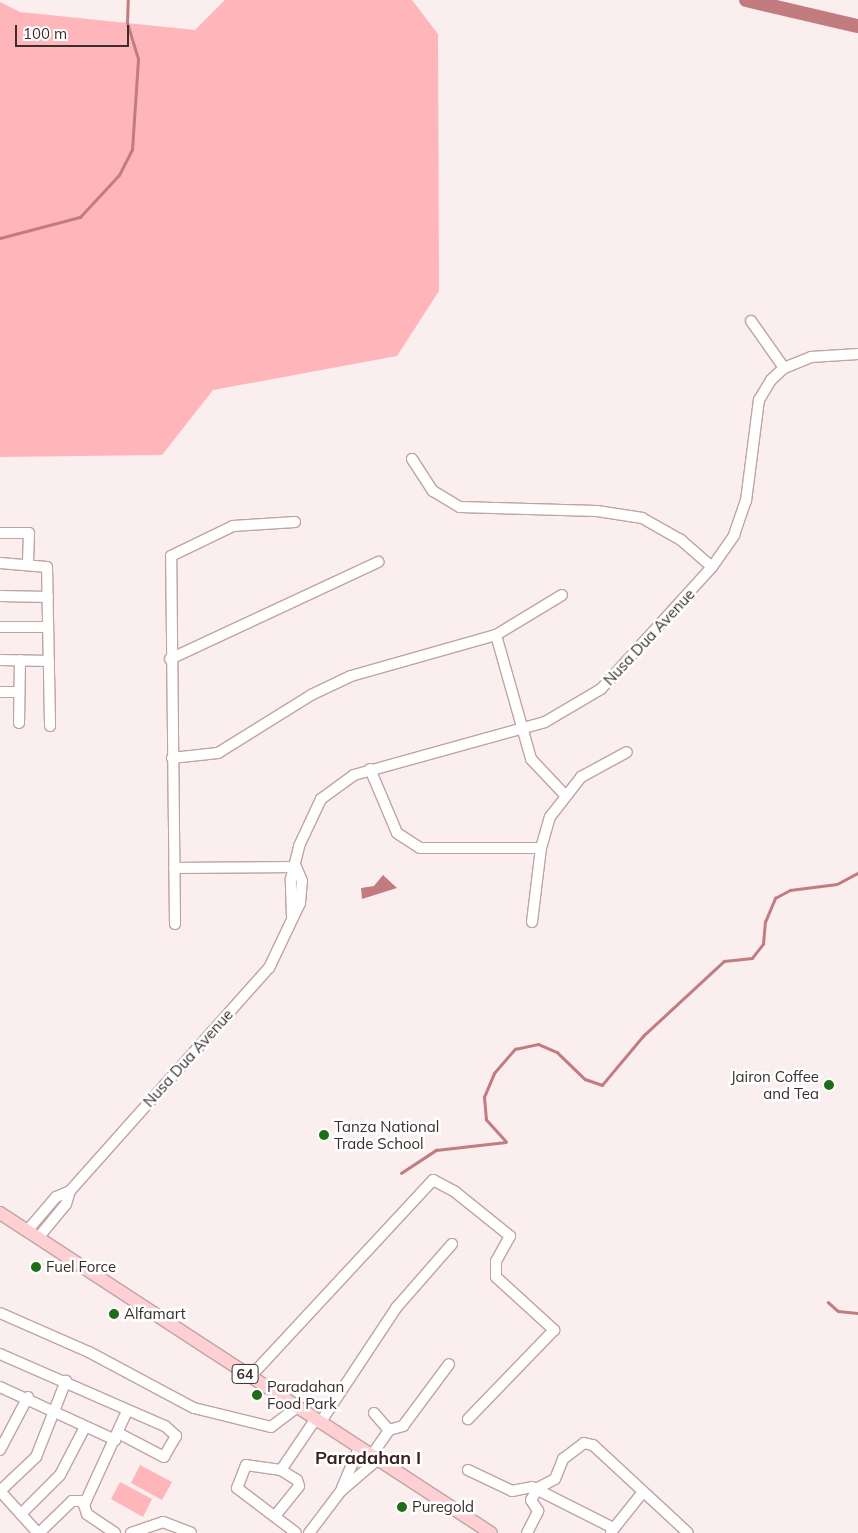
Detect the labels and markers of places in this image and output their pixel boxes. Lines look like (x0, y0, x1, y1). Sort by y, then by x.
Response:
place label: Jairon Coffee and Tea (731, 1067, 819, 1102)
marker: Jairon Coffee and Tea (823, 1079, 835, 1091)
place label: Tanza National Trade School (334, 1117, 439, 1152)
marker: Tanza National Trade School (318, 1129, 330, 1141)
place label: Fuel Force (46, 1258, 116, 1276)
marker: Fuel Force (30, 1261, 42, 1273)
place label: Alfamart (124, 1305, 186, 1323)
marker: Alfamart (108, 1308, 120, 1320)
place label: Paradahan Food Park (267, 1377, 344, 1412)
marker: Paradahan Food Park (251, 1389, 263, 1401)
place label: Puregold (412, 1498, 474, 1516)
marker: Puregold (396, 1501, 408, 1513)

